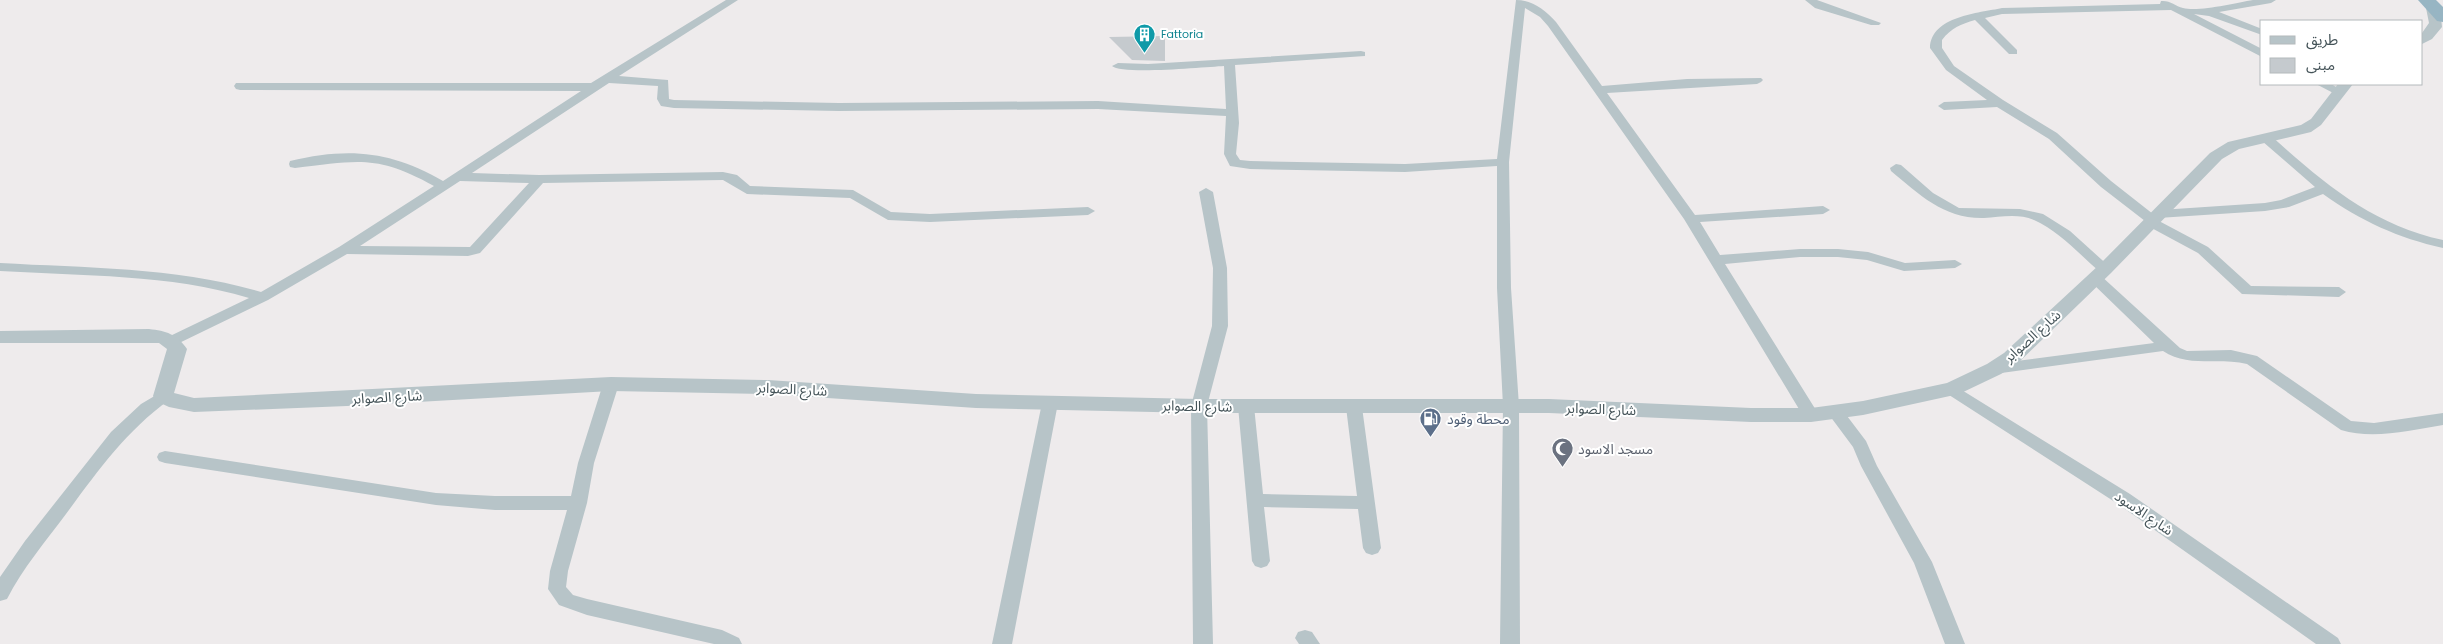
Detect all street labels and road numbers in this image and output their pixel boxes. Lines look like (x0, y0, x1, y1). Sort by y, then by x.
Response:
street label: شارع الصوابر (1998, 305, 2066, 368)
street label: شارع الصوابر (755, 377, 828, 402)
street label: شارع الصوابر (350, 385, 423, 410)
street label: شارع الصوابر (1161, 395, 1232, 418)
street label: شارع الصوابر (1564, 398, 1637, 421)
street label: شارع الاسود (2110, 486, 2177, 541)

